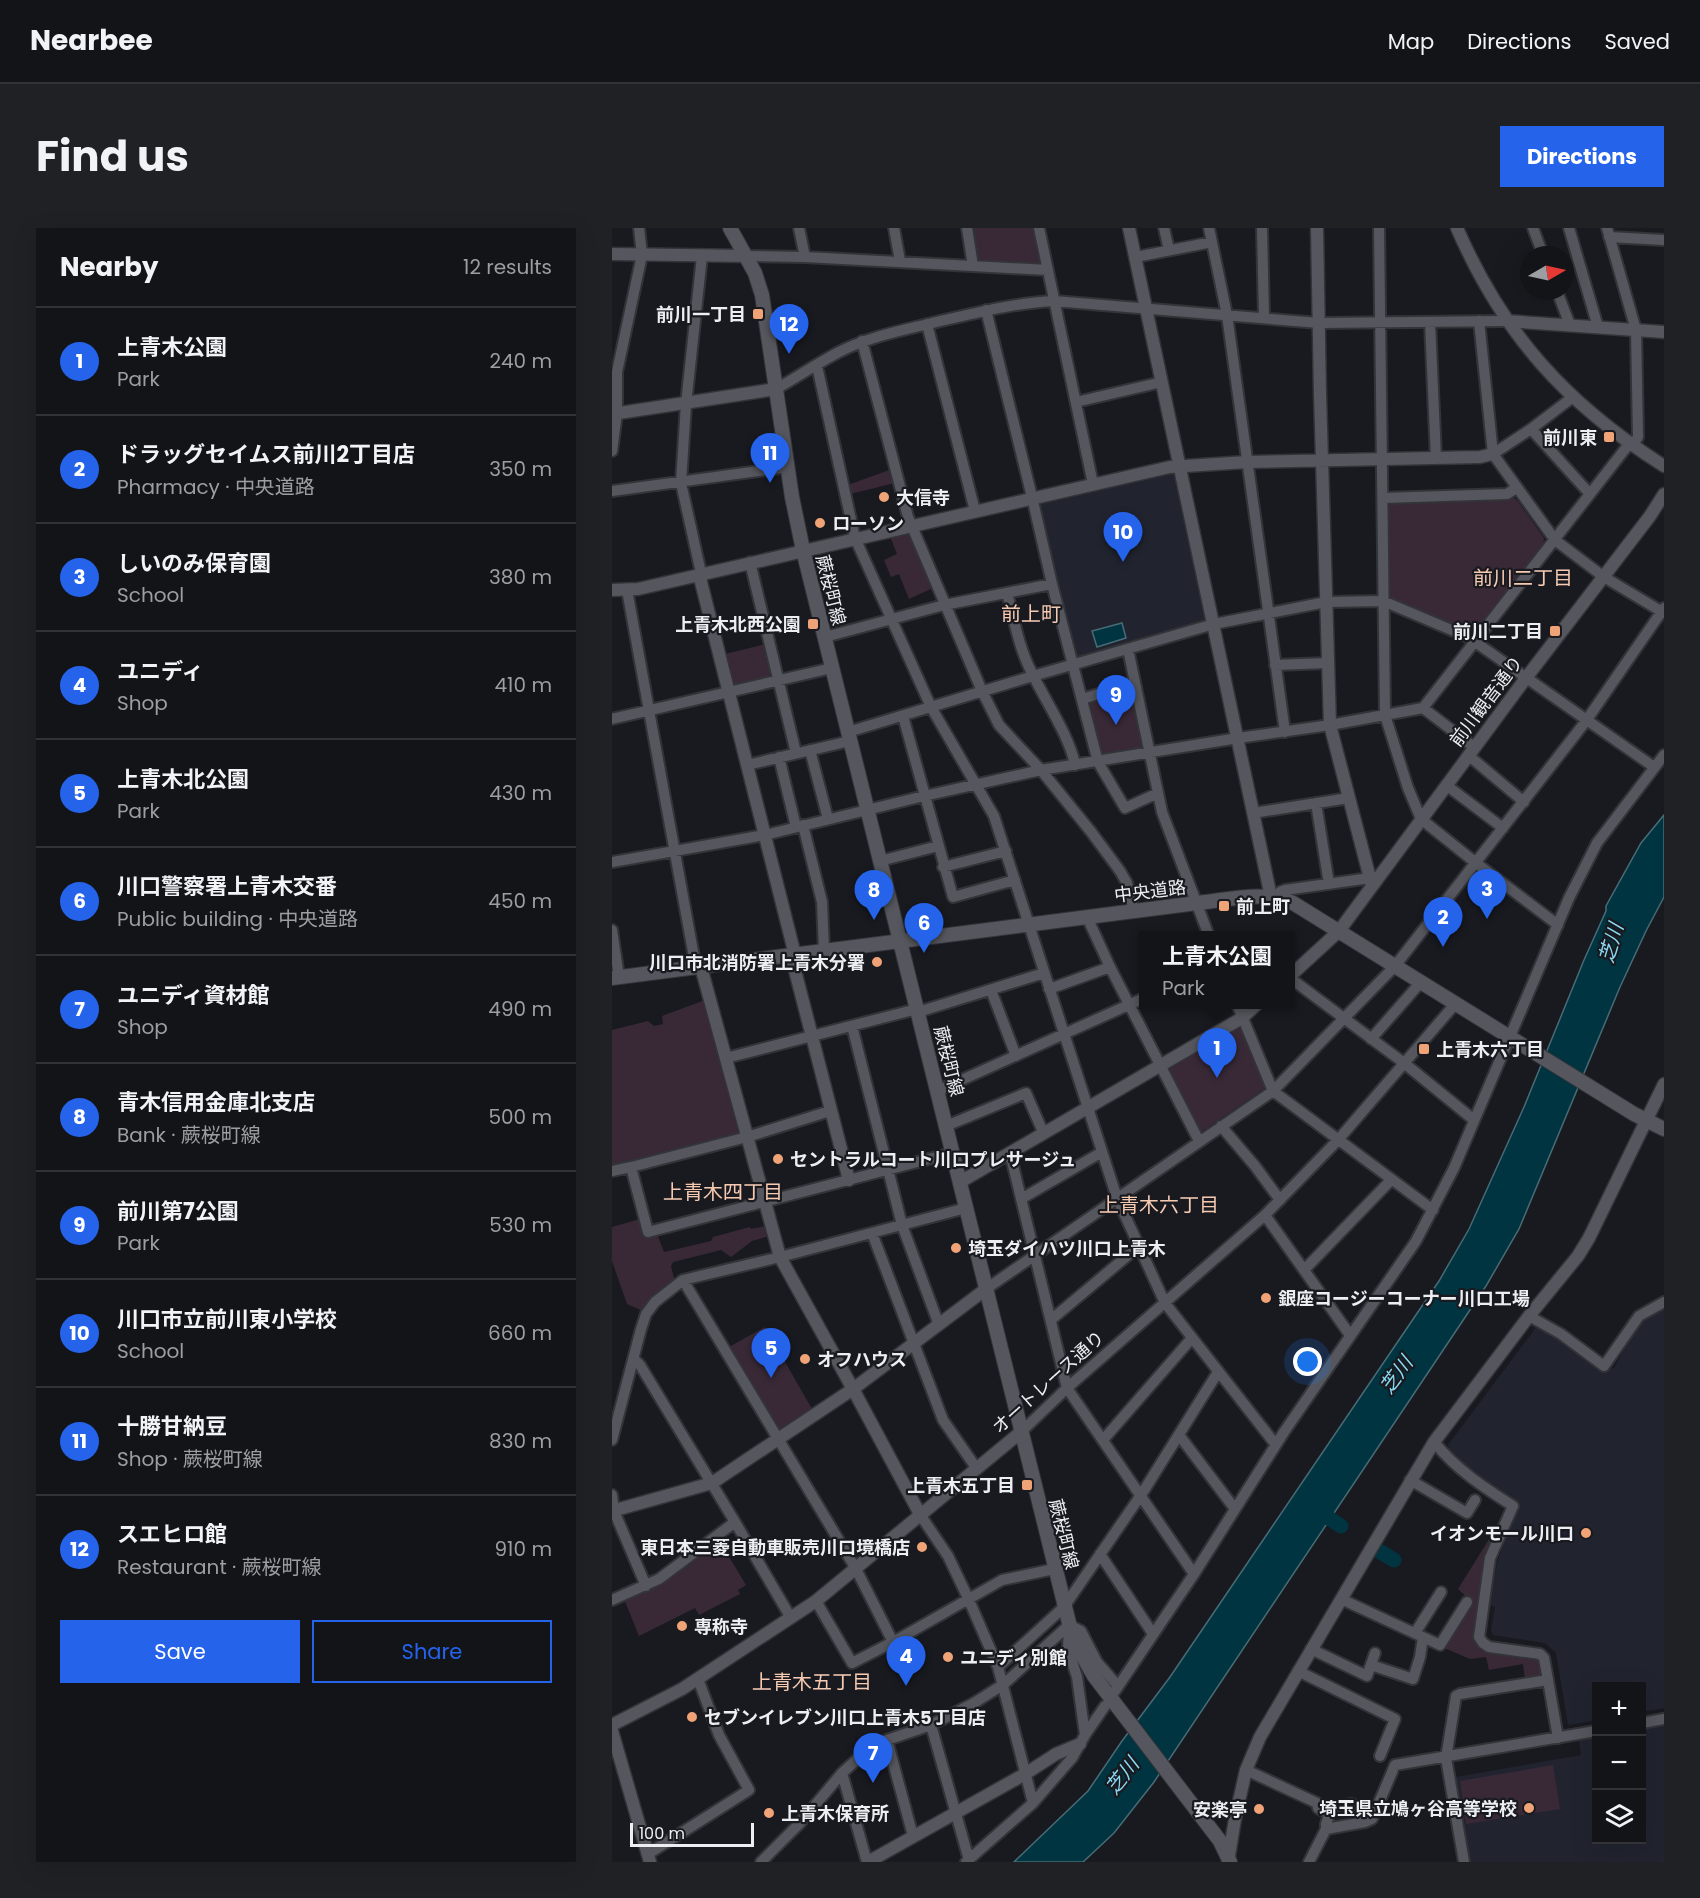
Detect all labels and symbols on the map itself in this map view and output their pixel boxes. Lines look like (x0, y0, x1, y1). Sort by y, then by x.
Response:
north arrow (1520, 246, 1574, 300)
place label: 前川一丁目 (656, 302, 746, 327)
pin: 12 (770, 304, 808, 354)
marker: 前川一丁目 (751, 307, 765, 321)
place label: 前川東 (1543, 425, 1597, 450)
marker: 前川東 (1602, 430, 1616, 444)
pin: 11 (750, 434, 790, 483)
place label: 大信寺 (896, 485, 950, 510)
marker: 大信寺 (877, 490, 891, 504)
place label: ローソン (832, 511, 904, 536)
pin: 10 (1104, 512, 1142, 562)
marker: ローソン (813, 516, 827, 530)
street label: 蕨桜町線 (810, 552, 852, 628)
district label: 前川二丁目 (1473, 564, 1573, 592)
district label: 前上町 (1001, 600, 1061, 628)
place label: 上青木北西公園 (675, 612, 801, 637)
marker: 上青木北西公園 (806, 617, 820, 631)
place label: 前川二丁目 (1453, 619, 1543, 644)
marker: 前川二丁目 (1548, 624, 1562, 638)
street label: 前川観音通り (1444, 650, 1528, 752)
pin: 9 (1096, 676, 1136, 725)
pin: 8 (854, 870, 894, 920)
pin: 3 (1468, 870, 1506, 919)
street label: 中央道路 (1113, 874, 1187, 908)
place label: 前上町 (1236, 894, 1290, 919)
pin: 2 (1424, 898, 1462, 947)
marker: 前上町 (1217, 899, 1231, 913)
pin: 6 (904, 904, 944, 953)
water label: 芝川 (1592, 918, 1631, 966)
place label: 川口市北消防署上青木分署 (649, 950, 865, 975)
marker: 川口市北消防署上青木分署 (870, 955, 884, 969)
street label: 蕨桜町線 (928, 1023, 970, 1099)
pin: 1 (1198, 1028, 1236, 1078)
place label: 上青木六丁目 (1436, 1037, 1544, 1062)
marker: 上青木六丁目 (1417, 1042, 1431, 1056)
place label: セントラルコート川口プレサージュ (790, 1147, 1076, 1172)
marker: セントラルコート川口プレサージュ (771, 1152, 785, 1166)
district label: 上青木四丁目 (663, 1178, 783, 1206)
district label: 上青木六丁目 (1099, 1191, 1219, 1219)
place label: 埼玉ダイハツ川口上青木 (968, 1236, 1166, 1261)
marker: 埼玉ダイハツ川口上青木 (949, 1241, 963, 1255)
place label: 銀座コージーコーナー川口工場 (1278, 1286, 1530, 1311)
marker: 銀座コージーコーナー川口工場 (1259, 1291, 1273, 1305)
street label: オートレース通り (986, 1325, 1110, 1439)
pin: 5 (752, 1328, 790, 1378)
place label: オフハウス (817, 1347, 907, 1372)
your location (1293, 1347, 1322, 1376)
water label: 芝川 (1373, 1349, 1420, 1399)
marker: オフハウス (798, 1352, 812, 1366)
place label: 上青木五丁目 (907, 1473, 1015, 1498)
marker: 上青木五丁目 (1020, 1478, 1034, 1492)
street label: 蕨桜町線 (1043, 1496, 1085, 1572)
place label: イオンモール川口 (1430, 1521, 1574, 1546)
marker: イオンモール川口 (1579, 1526, 1593, 1540)
place label: 東日本三菱自動車販売川口境橋店 (640, 1535, 910, 1560)
marker: 東日本三菱自動車販売川口境橋店 (915, 1540, 929, 1554)
place label: 専称寺 (694, 1614, 748, 1639)
marker: 専称寺 (675, 1619, 689, 1633)
pin: 4 (886, 1636, 926, 1686)
place label: ユニディ別館 (960, 1645, 1067, 1670)
marker: ユニディ別館 (941, 1650, 955, 1664)
district label: 上青木五丁目 (752, 1668, 872, 1696)
place label: セブンイレブン川口上青木5丁目店 (704, 1705, 986, 1730)
marker: セブンイレブン川口上青木5丁目店 (685, 1710, 699, 1724)
pin: 7 (854, 1734, 892, 1783)
water label: 芝川 (1099, 1750, 1147, 1800)
place label: 埼玉県立鳩ヶ谷高等学校 (1319, 1796, 1517, 1821)
place label: 安楽亭 (1193, 1797, 1247, 1822)
place label: 上青木保育所 (781, 1801, 889, 1826)
marker: 埼玉県立鳩ヶ谷高等学校 (1522, 1801, 1536, 1815)
marker: 安楽亭 (1252, 1802, 1266, 1816)
marker: 上青木保育所 (762, 1806, 776, 1820)
scale bar (630, 1820, 754, 1848)

